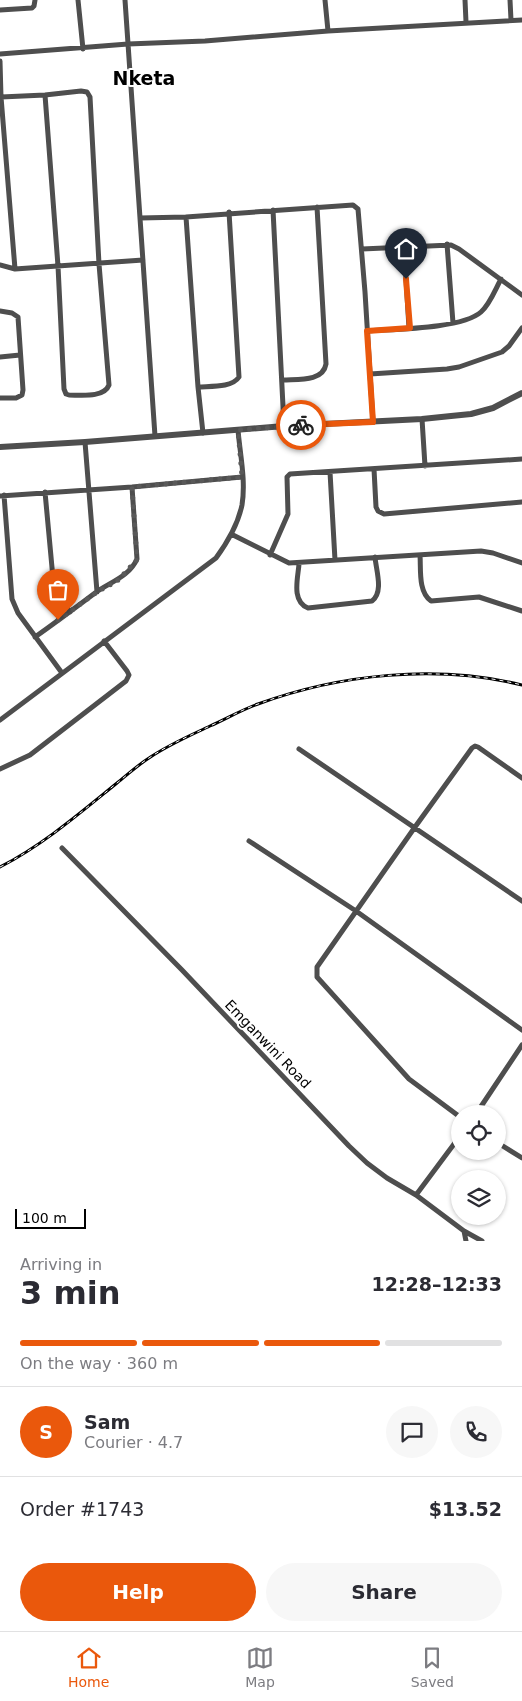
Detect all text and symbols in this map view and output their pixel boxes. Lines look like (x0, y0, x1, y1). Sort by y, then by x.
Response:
district label: Nketa (113, 67, 175, 89)
pin (385, 228, 427, 279)
icon: home (392, 235, 420, 263)
courier (276, 400, 326, 450)
icon: bike (287, 411, 315, 439)
pin (37, 569, 79, 620)
icon: bag (44, 576, 72, 604)
street label: Emganwini Road (222, 997, 314, 1091)
map controls (451, 1105, 506, 1225)
button: locate (451, 1105, 506, 1160)
button: layers (451, 1170, 506, 1225)
scale bar (15, 1206, 86, 1229)
text: 100 m (22, 1210, 67, 1226)
text: Arriving in (20, 1255, 102, 1274)
text: 12:28–12:33 (372, 1273, 502, 1295)
text: 3 min (20, 1274, 121, 1312)
text: On the way · 360 m (20, 1354, 178, 1373)
button: chat (386, 1406, 438, 1458)
button: phone (450, 1406, 502, 1458)
text: Sam (84, 1411, 130, 1433)
text: S (39, 1421, 53, 1443)
text: Courier · 4.7 (84, 1433, 183, 1452)
text: Order #1743 (20, 1498, 144, 1520)
text: $13.52 (429, 1498, 502, 1520)
button: Help (20, 1563, 256, 1621)
button: Share (266, 1563, 502, 1621)
tab: Home (68, 1644, 109, 1690)
tab: Map (245, 1644, 275, 1690)
tab: Saved (411, 1644, 454, 1690)

